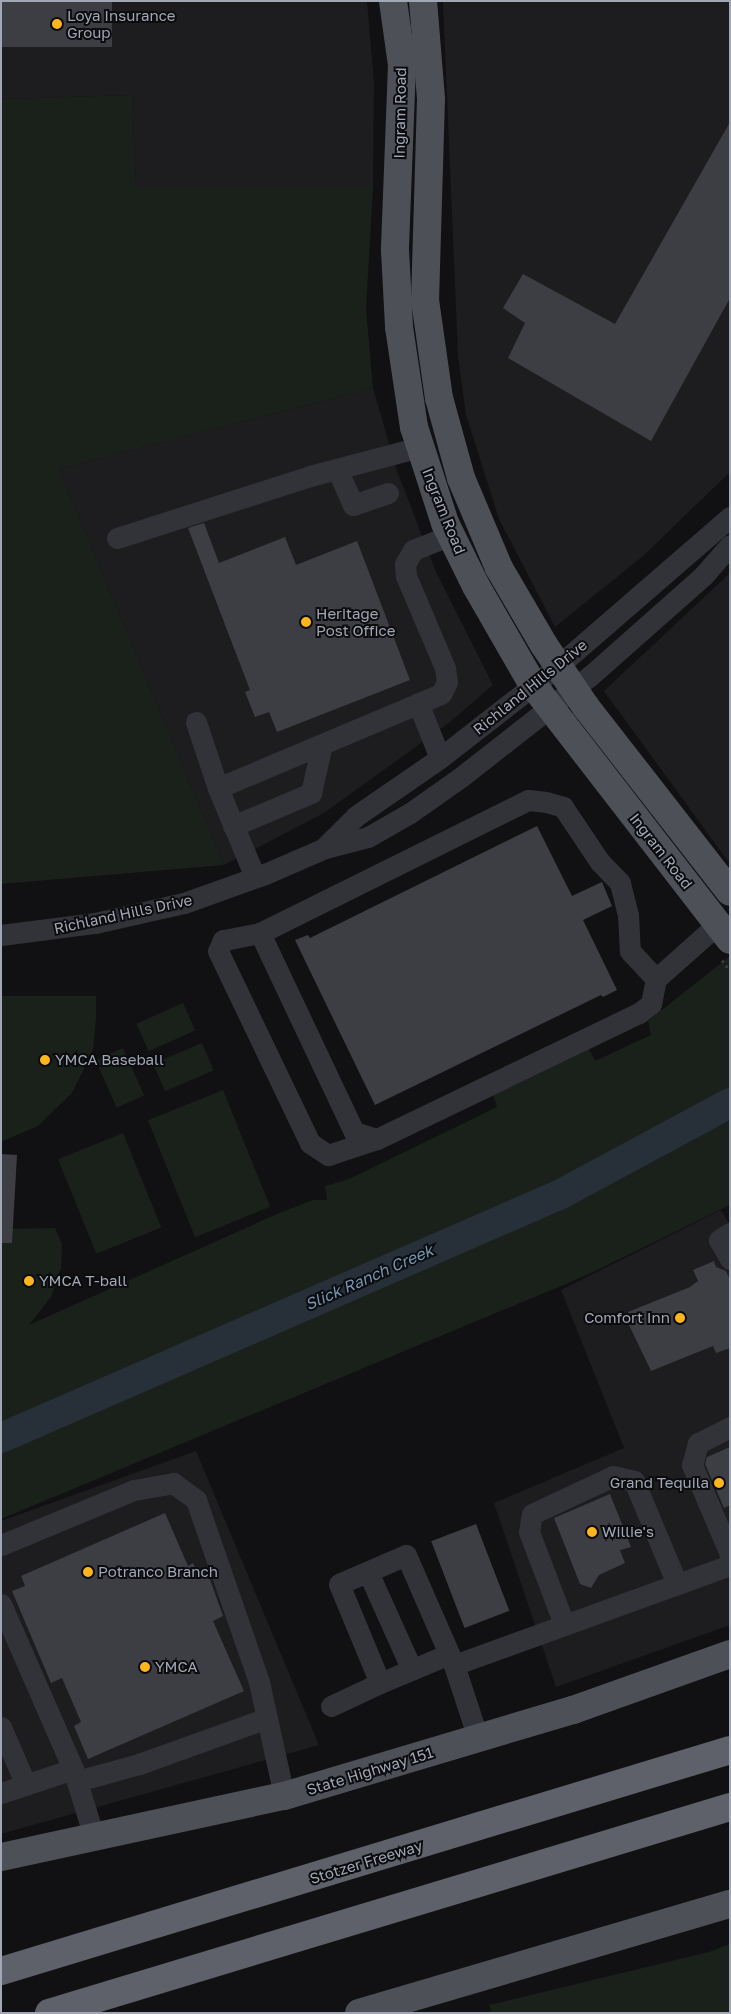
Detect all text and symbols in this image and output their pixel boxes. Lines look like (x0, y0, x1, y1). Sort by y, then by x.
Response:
place label: Loya Insurance Group (67, 6, 176, 41)
marker: Loya Insurance Group (51, 18, 63, 30)
street label: Ingram Road (390, 67, 410, 159)
street label: Ingram Road (419, 465, 469, 557)
place label: Heritage Post Office (316, 604, 395, 639)
marker: Heritage Post Office (300, 616, 312, 628)
street label: Richland Hills Drive (470, 636, 590, 738)
street label: Ingram Road (626, 810, 696, 892)
street label: Richland Hills Drive (52, 891, 194, 937)
place label: YMCA Baseball (55, 1051, 164, 1069)
marker: YMCA Baseball (39, 1054, 51, 1066)
water label: Slick Ranch Creek (302, 1240, 436, 1314)
place label: YMCA T-ball (39, 1272, 127, 1290)
marker: YMCA T-ball (23, 1275, 35, 1287)
place label: Comfort Inn (584, 1309, 670, 1327)
marker: Comfort Inn (674, 1312, 686, 1324)
place label: Grand Tequila (610, 1474, 709, 1492)
marker: Grand Tequila (713, 1477, 725, 1489)
place label: Willie's (602, 1523, 654, 1541)
marker: Willie's (586, 1526, 598, 1538)
place label: Potranco Branch (98, 1563, 218, 1581)
marker: Potranco Branch (82, 1566, 94, 1578)
place label: YMCA (155, 1658, 197, 1676)
marker: YMCA (139, 1661, 151, 1673)
street label: State Highway 151 (305, 1743, 435, 1799)
street label: Stotzer Freeway (307, 1836, 425, 1888)

